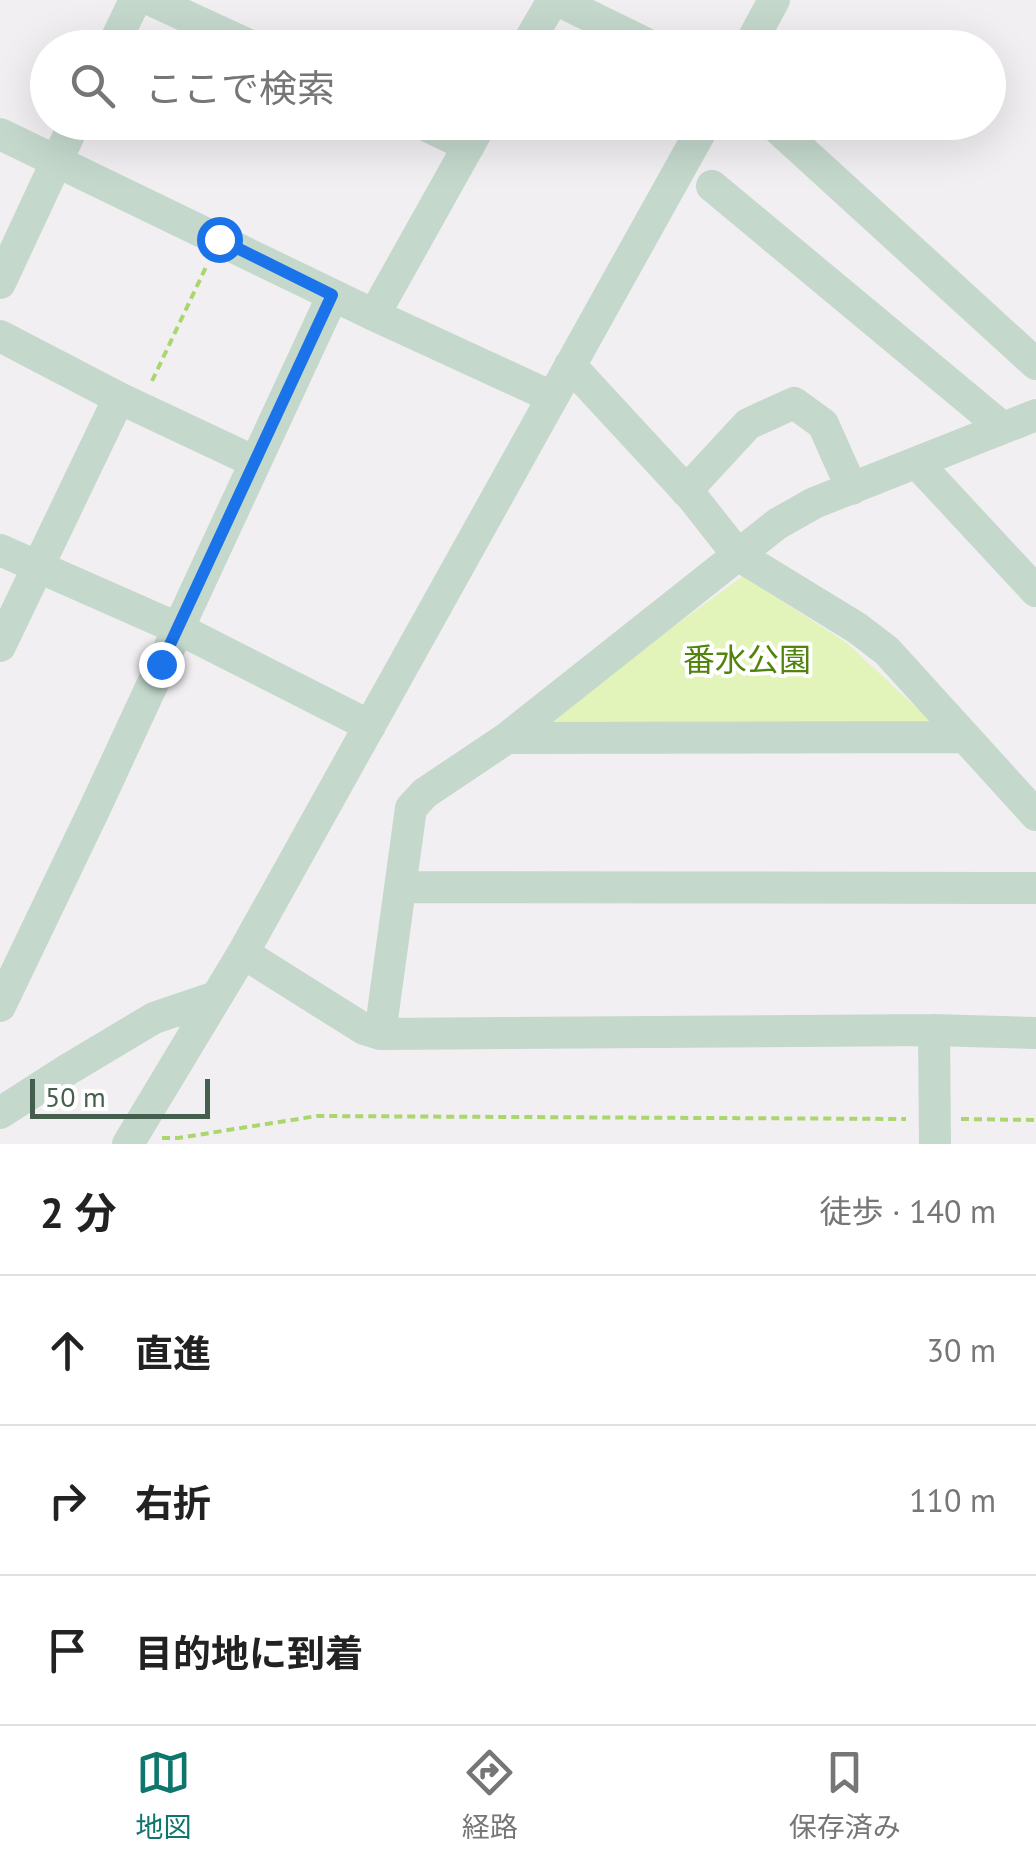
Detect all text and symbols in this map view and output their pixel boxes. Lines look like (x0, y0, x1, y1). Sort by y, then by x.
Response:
search box (30, 30, 1006, 140)
icon: search (65, 58, 120, 113)
text: ここで検索 (145, 63, 335, 112)
route start (197, 217, 243, 263)
park label: 番水公園 (683, 638, 811, 680)
route end (139, 642, 185, 688)
scale bar (30, 1074, 210, 1118)
text: 50 m (45, 1078, 106, 1115)
text: 2 分 (40, 1185, 116, 1240)
text: 徒歩 · 140 m (820, 1190, 996, 1232)
icon: ahead (40, 1323, 95, 1378)
text: 直進 (135, 1328, 211, 1377)
text: 30 m (927, 1329, 996, 1371)
icon: right (40, 1473, 95, 1528)
text: 右折 (135, 1478, 211, 1527)
text: 110 m (909, 1479, 996, 1521)
icon: arrive (40, 1623, 95, 1678)
text: 目的地に到着 (135, 1628, 363, 1677)
tab: 地図 (135, 1745, 191, 1845)
tab: 経路 (462, 1745, 518, 1845)
tab: 保存済み (789, 1745, 901, 1845)

